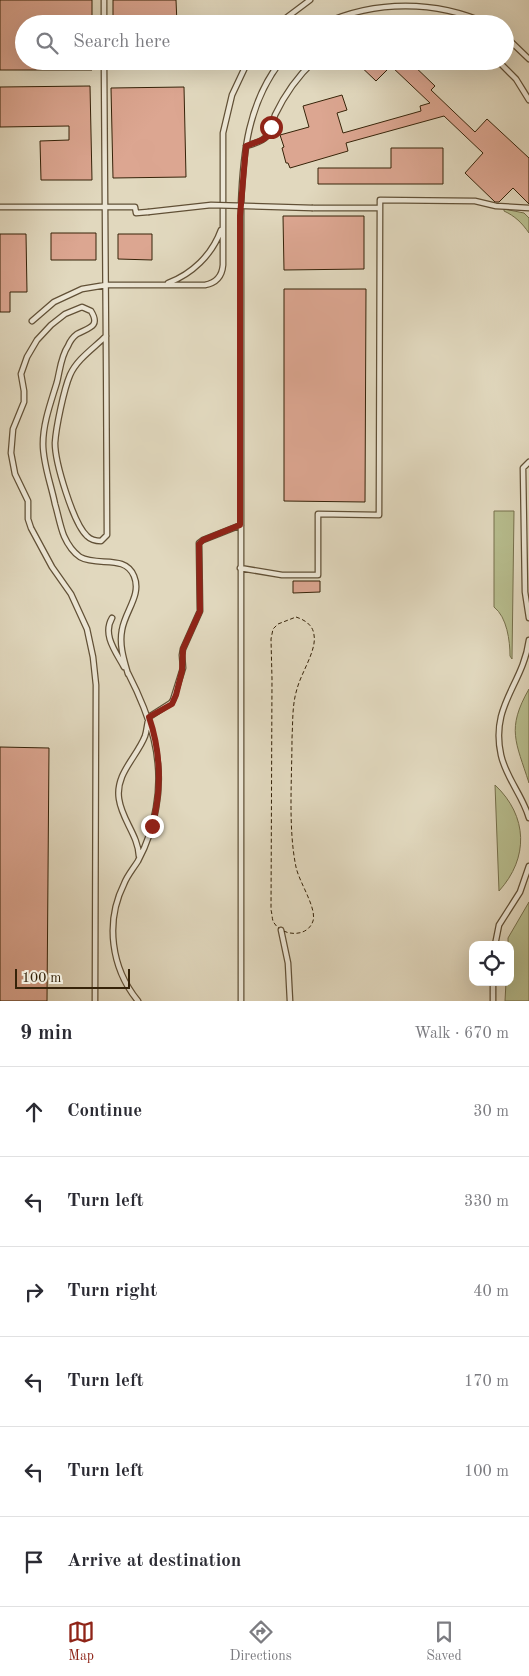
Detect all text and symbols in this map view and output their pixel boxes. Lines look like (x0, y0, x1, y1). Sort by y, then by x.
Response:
search box (15, 15, 514, 70)
icon: search (33, 29, 61, 57)
text: Search here (73, 33, 170, 52)
route start (260, 116, 283, 139)
route end (141, 815, 164, 838)
map controls (469, 941, 514, 986)
button: locate (469, 941, 514, 986)
scale bar (15, 966, 130, 989)
text: 100 m (22, 971, 61, 985)
text: 9 min (20, 1023, 73, 1044)
text: Walk · 670 m (414, 1026, 509, 1042)
icon: ahead (20, 1098, 48, 1126)
text: Continue (67, 1102, 142, 1121)
text: 30 m (473, 1104, 509, 1120)
icon: left (20, 1188, 48, 1216)
text: Turn left (67, 1192, 144, 1211)
text: 330 m (464, 1194, 509, 1210)
icon: right (20, 1278, 48, 1306)
text: Turn right (67, 1282, 157, 1301)
text: 40 m (473, 1284, 509, 1300)
icon: left (20, 1368, 48, 1396)
text: Turn left (67, 1372, 144, 1391)
text: 170 m (464, 1374, 509, 1390)
icon: left (20, 1458, 48, 1486)
text: Turn left (67, 1462, 144, 1481)
text: 100 m (464, 1464, 509, 1480)
icon: arrive (20, 1548, 48, 1576)
text: Arrive at destination (67, 1552, 241, 1571)
tab: Map (67, 1618, 95, 1665)
tab: Directions (230, 1618, 292, 1665)
tab: Saved (426, 1618, 462, 1665)

